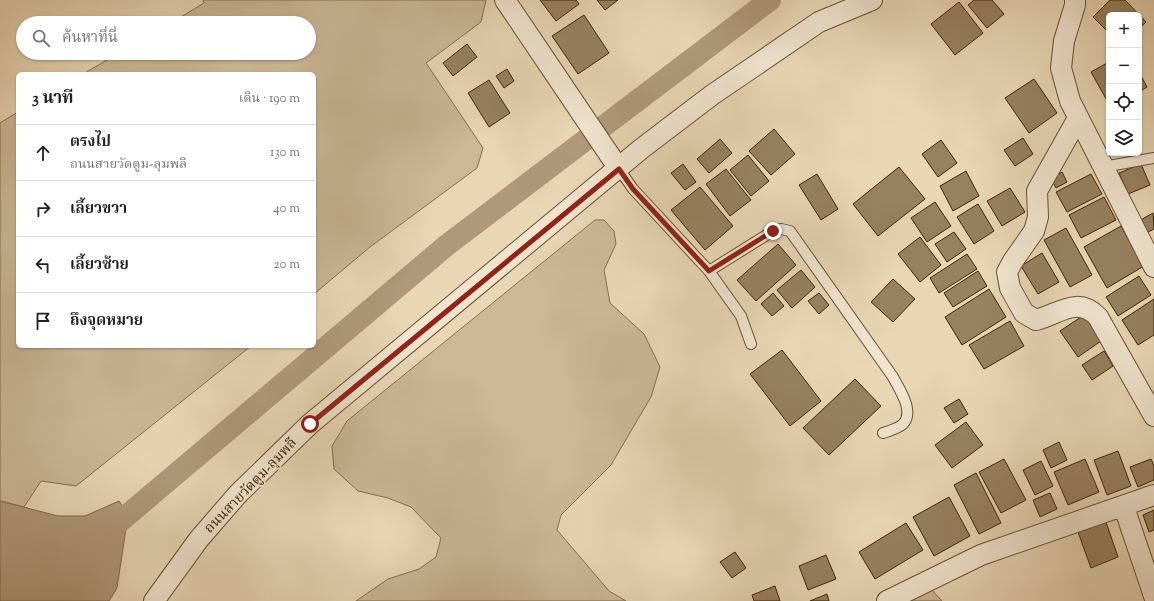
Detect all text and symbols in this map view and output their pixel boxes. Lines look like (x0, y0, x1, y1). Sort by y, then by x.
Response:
map controls (1106, 12, 1142, 156)
button: + (1106, 12, 1142, 48)
search box (16, 16, 316, 60)
icon: search (30, 27, 52, 49)
text: ค้นหาที่นี่ (62, 28, 118, 49)
button: − (1106, 48, 1142, 84)
button: locate (1106, 84, 1142, 120)
text: 3 นาที (32, 87, 74, 111)
text: เดิน · 190 m (239, 90, 300, 108)
button: layers (1106, 120, 1142, 156)
text: ตรงไป (70, 132, 111, 153)
icon: ahead (32, 142, 54, 164)
text: 130 m (270, 144, 300, 162)
text: ถนนสายวัดตูม-ลุมพลี (70, 156, 187, 174)
icon: right (32, 198, 54, 220)
text: เลี้ยวขวา (70, 199, 127, 220)
text: 40 m (273, 200, 300, 218)
route end (764, 222, 782, 240)
icon: left (32, 254, 54, 276)
text: เลี้ยวซ้าย (70, 255, 129, 276)
text: 20 m (274, 256, 300, 274)
icon: arrive (32, 310, 54, 332)
text: ถึงจุดหมาย (70, 311, 143, 332)
route start (301, 415, 319, 433)
street label: ถนนสายวัดตูม-ลุมพลี (200, 434, 302, 539)

